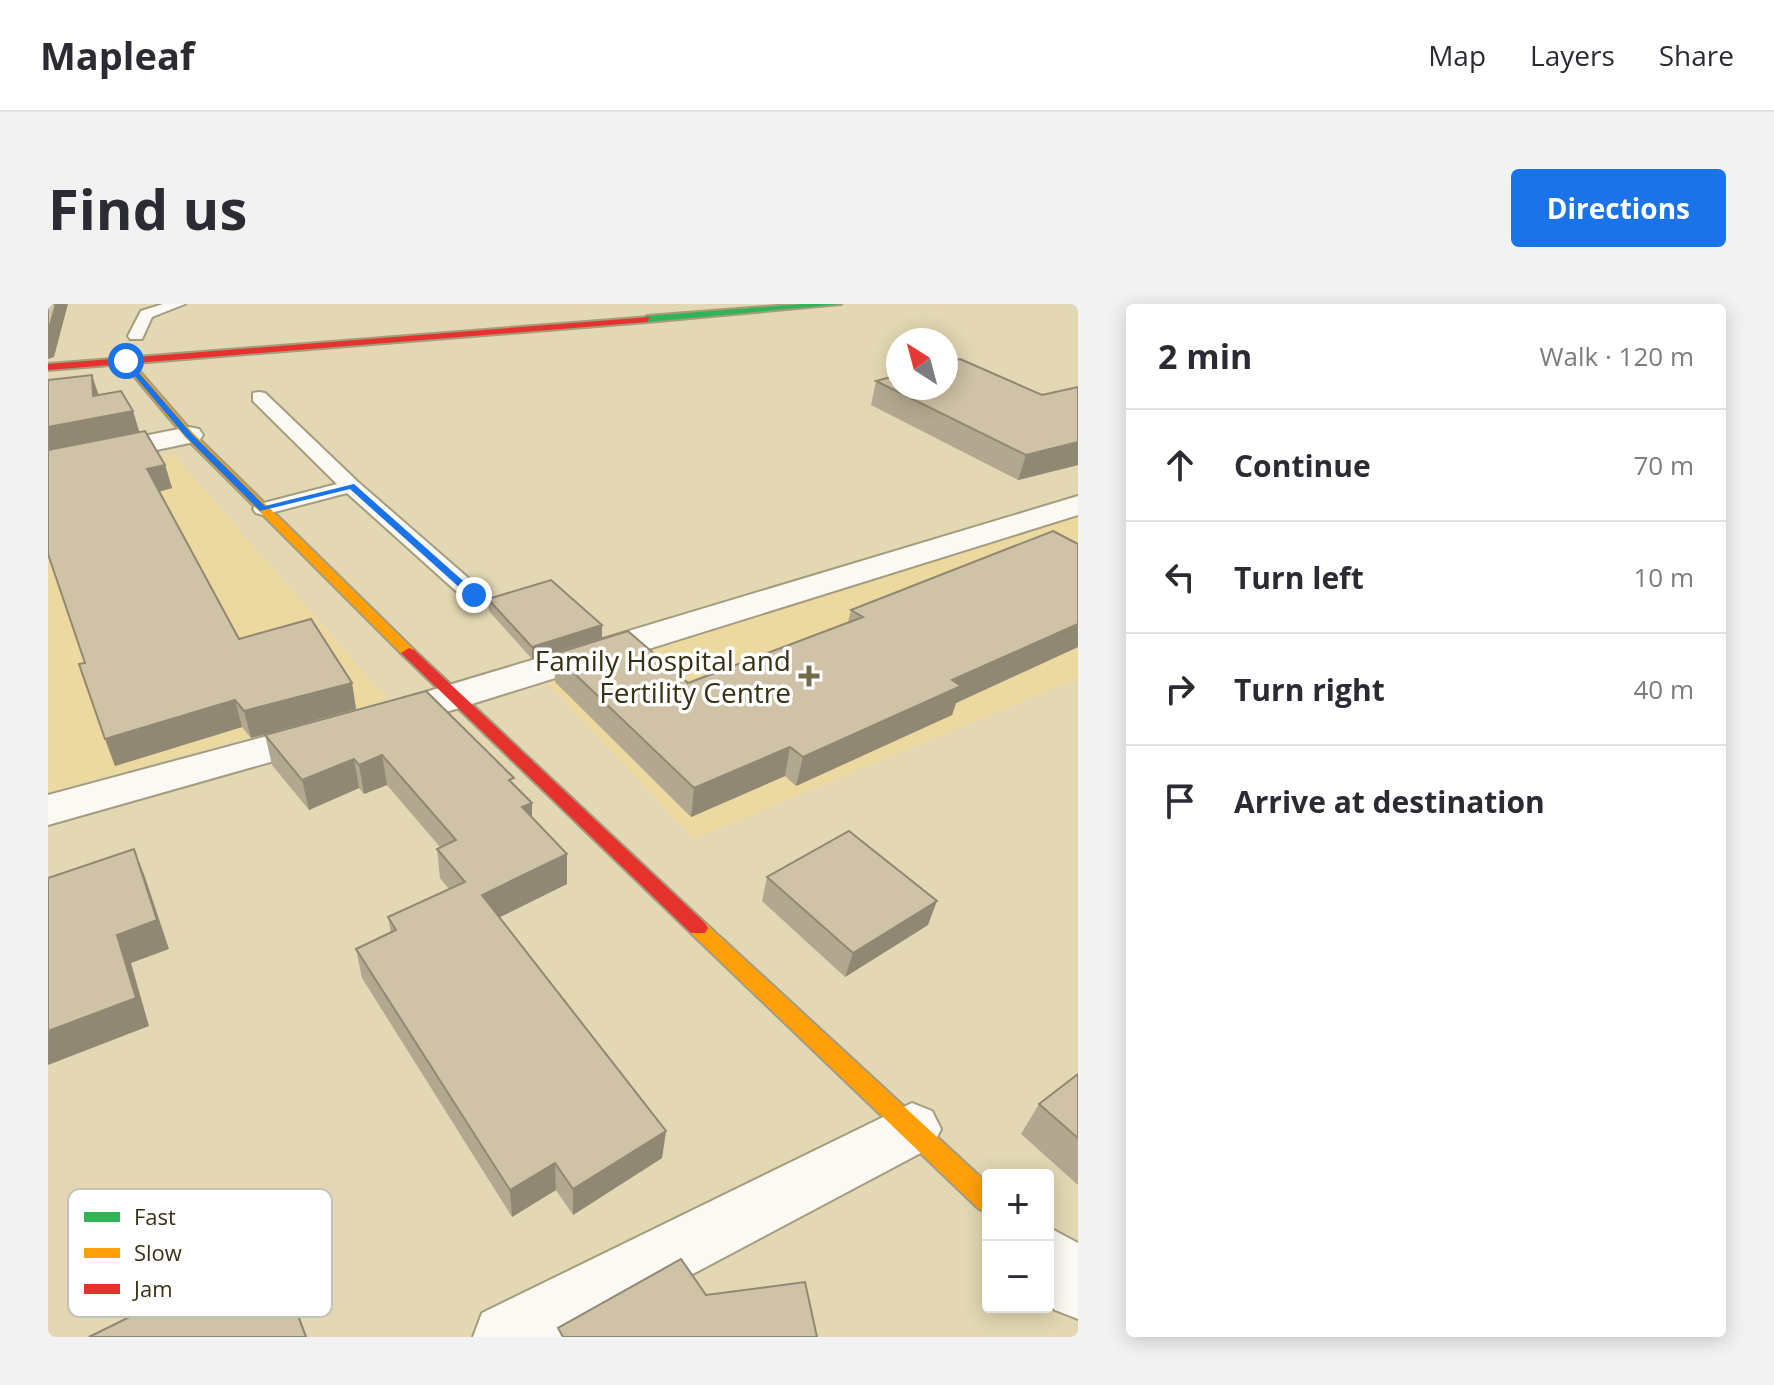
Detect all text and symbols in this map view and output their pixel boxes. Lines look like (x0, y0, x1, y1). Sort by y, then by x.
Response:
text: Mapleaf (40, 29, 195, 81)
text: Map (1428, 36, 1486, 74)
text: Layers (1530, 36, 1615, 74)
text: Share (1659, 36, 1734, 74)
button: Directions (1511, 169, 1726, 247)
text: Find us (48, 170, 247, 246)
north arrow (886, 328, 958, 400)
text: 2 min (1158, 333, 1252, 379)
text: Walk · 120 m (1540, 338, 1694, 374)
route start (108, 343, 144, 379)
icon: ahead (1158, 443, 1202, 487)
text: Continue (1234, 445, 1371, 486)
text: 70 m (1633, 447, 1694, 483)
icon: left (1158, 555, 1202, 599)
text: Turn left (1234, 557, 1364, 598)
text: 10 m (1633, 559, 1694, 595)
route end (456, 577, 492, 613)
place label: Family Hospital and Fertility Centre (535, 641, 791, 711)
marker: Family Hospital and Fertility Centre (798, 665, 820, 687)
icon: right (1158, 667, 1202, 711)
text: Turn right (1234, 669, 1385, 710)
text: 40 m (1633, 671, 1694, 707)
icon: arrive (1158, 779, 1202, 823)
text: Arrive at destination (1234, 781, 1545, 822)
map controls (982, 1169, 1054, 1313)
button: + (982, 1169, 1054, 1241)
legend (68, 1189, 332, 1317)
text: Fast (134, 1201, 176, 1231)
text: Slow (134, 1237, 182, 1267)
button: − (982, 1241, 1054, 1313)
text: Jam (132, 1273, 173, 1303)

